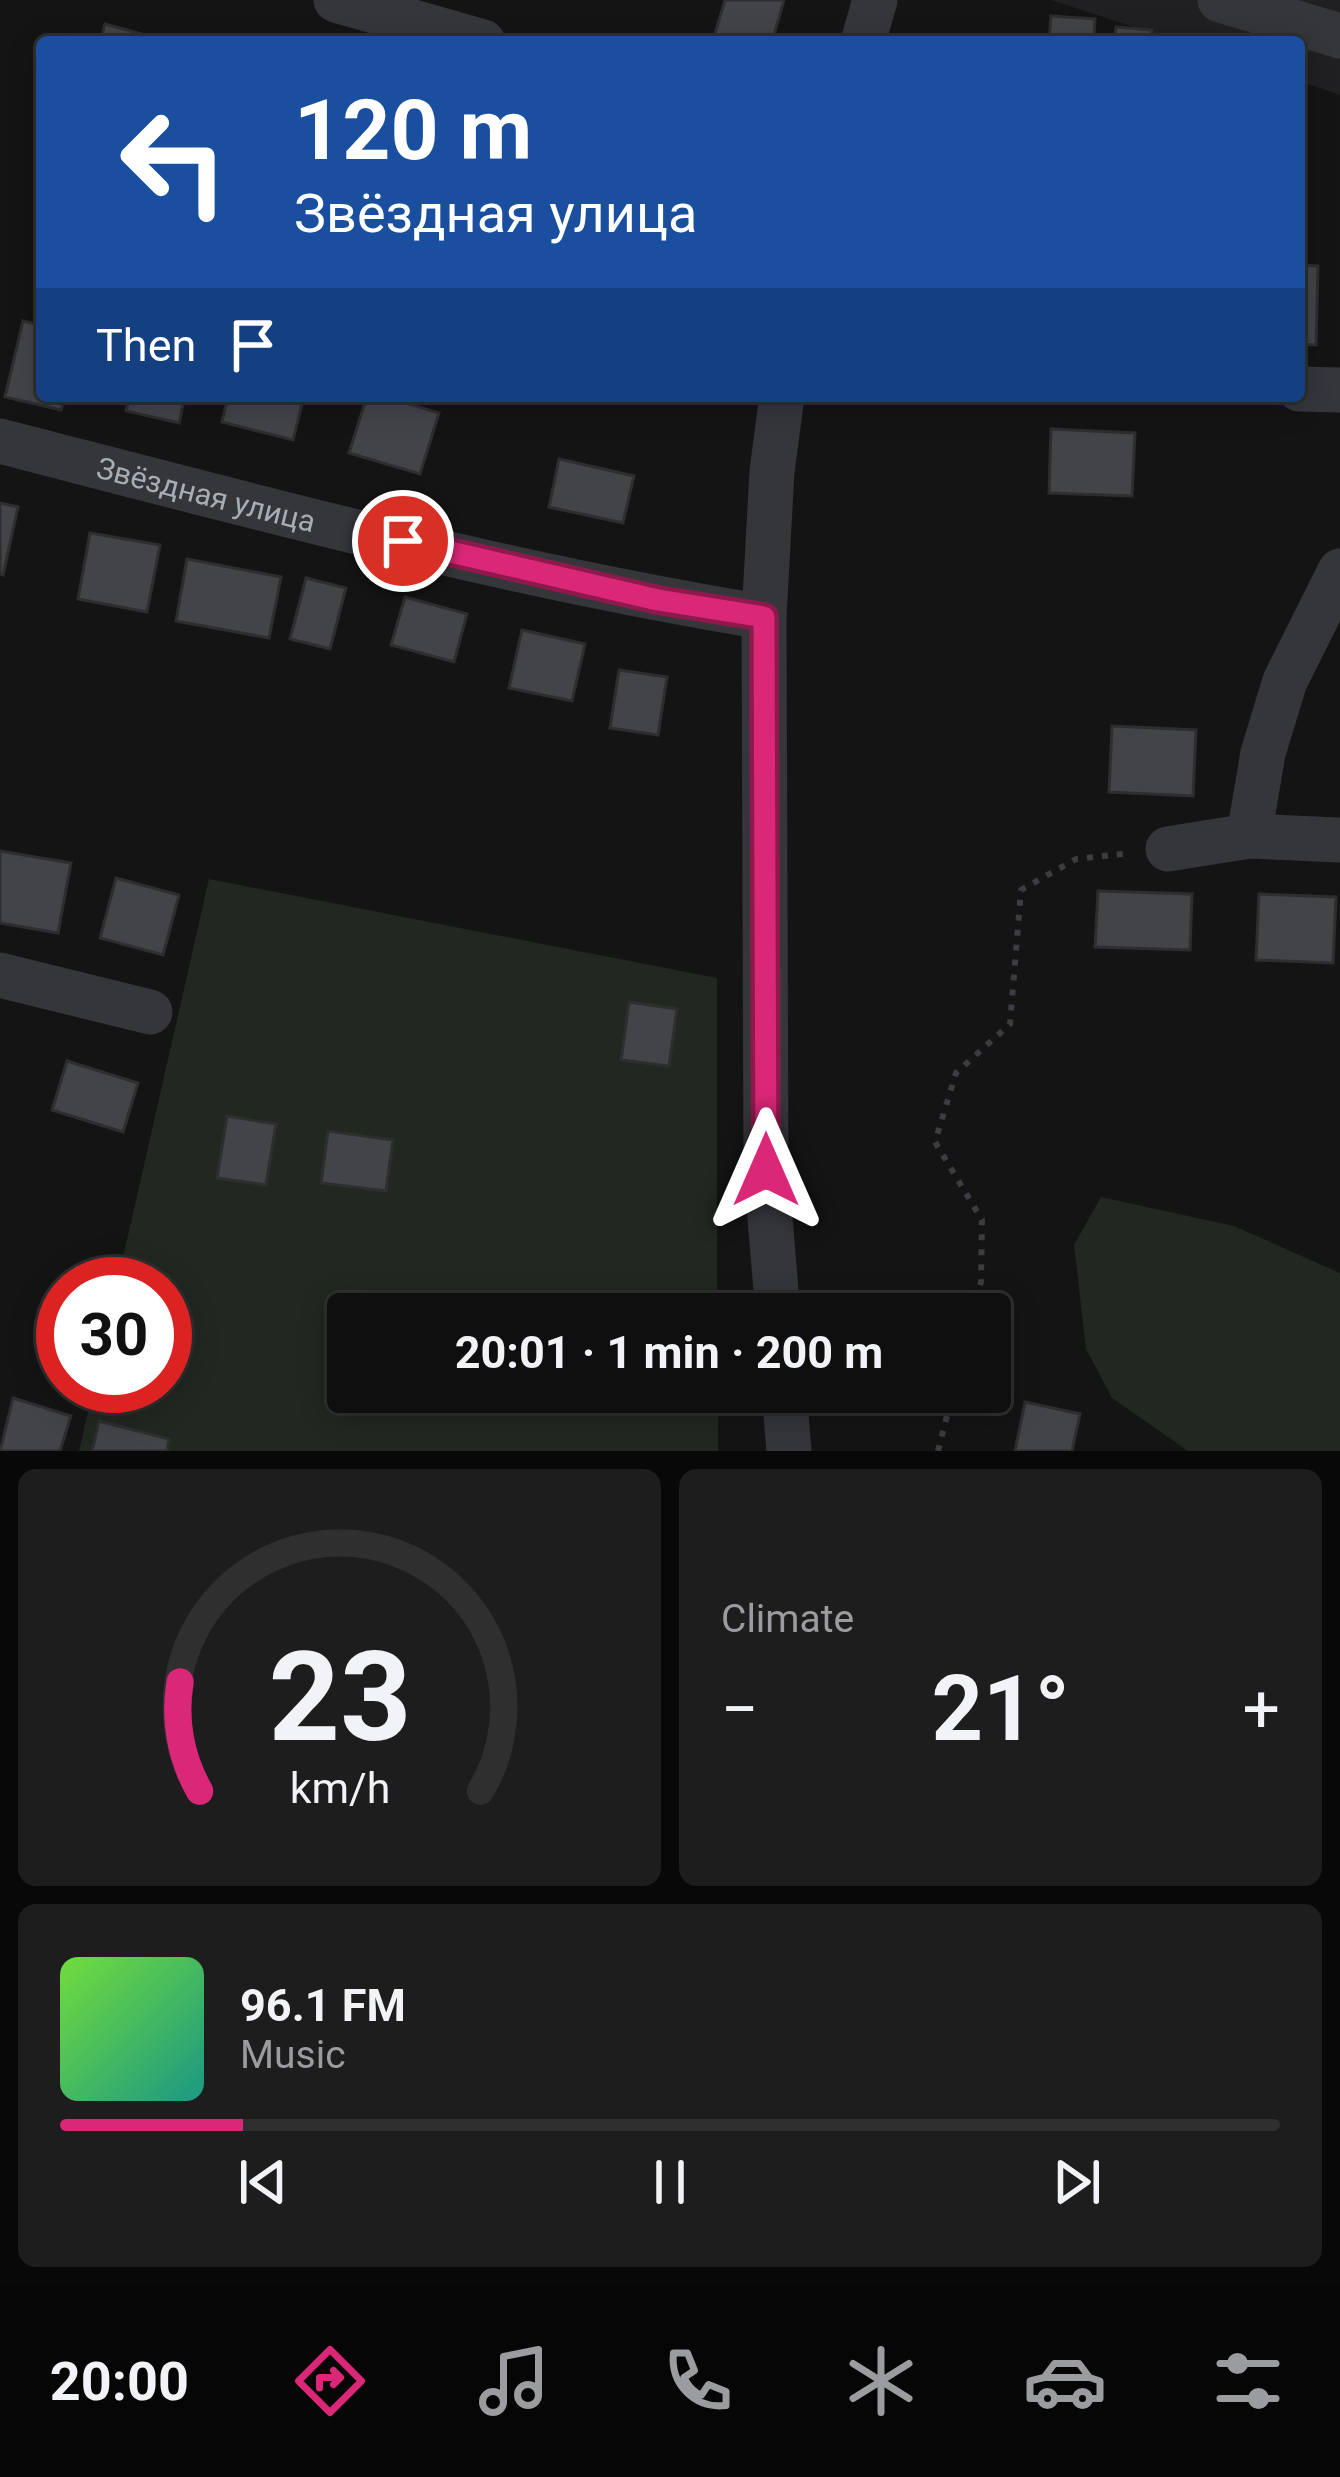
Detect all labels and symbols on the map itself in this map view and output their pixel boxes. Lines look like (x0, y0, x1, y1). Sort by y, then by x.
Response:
street label: Звёздная улица (93, 449, 319, 539)
pin (352, 490, 454, 592)
position arrow (703, 1107, 829, 1233)
speed limit sign: 30 (36, 1257, 192, 1413)

